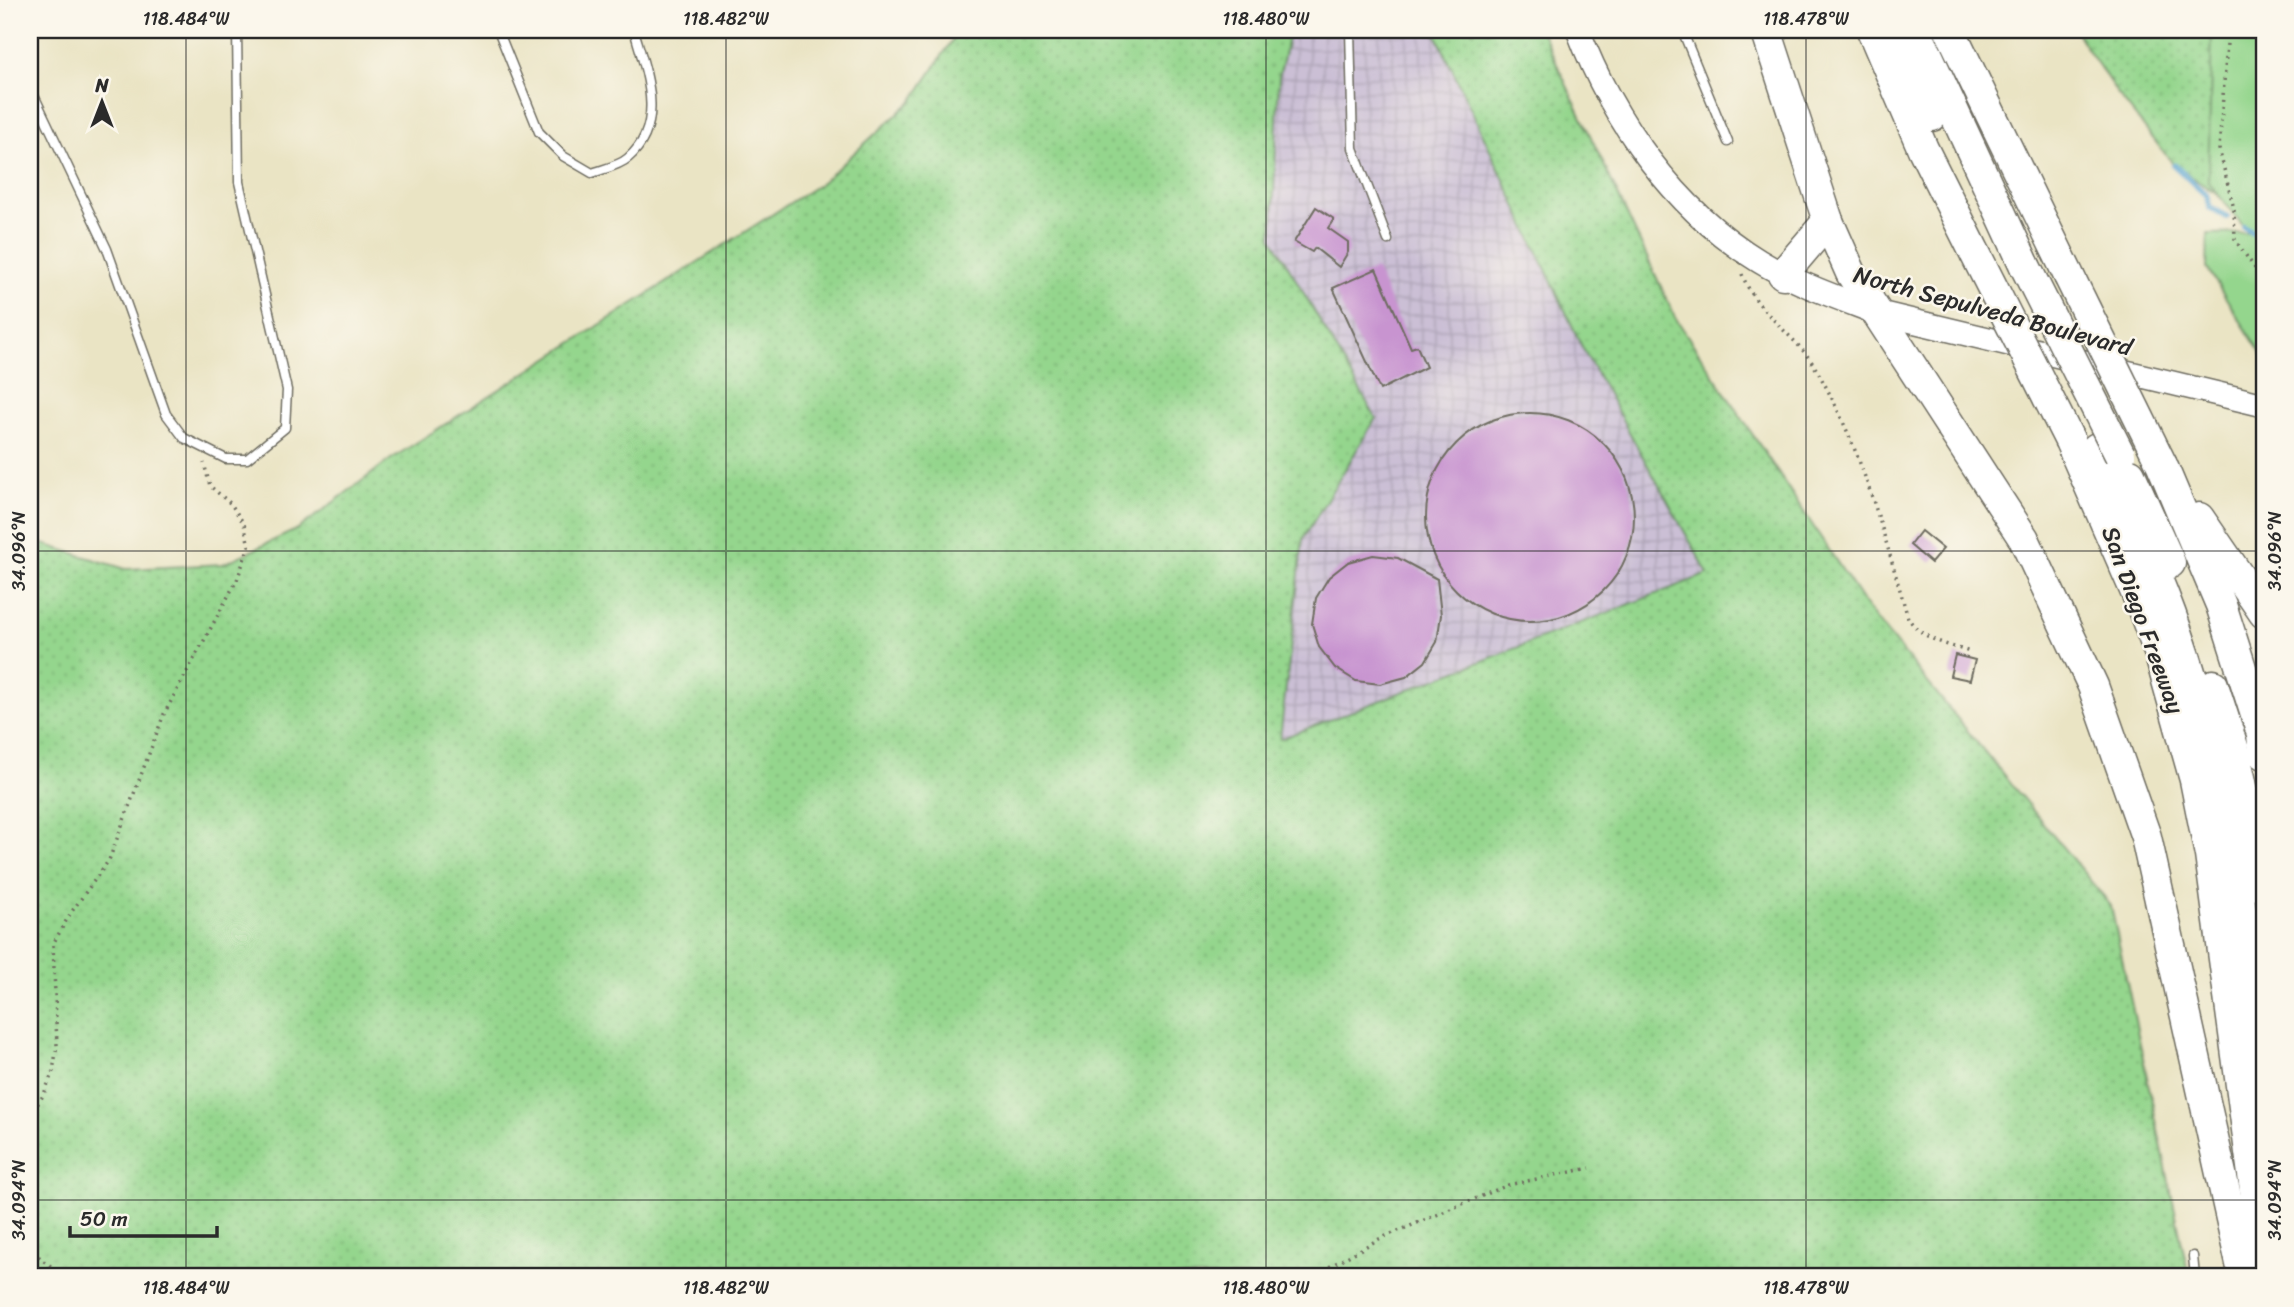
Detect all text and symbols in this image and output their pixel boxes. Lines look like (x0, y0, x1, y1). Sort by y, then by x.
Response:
text: 118.484°W (143, 3, 230, 35)
text: 118.482°W (683, 3, 770, 35)
text: 118.480°W (1223, 3, 1311, 35)
text: 118.478°W (1763, 3, 1850, 35)
north arrow (66, 66, 136, 136)
text: N (94, 69, 109, 102)
street label: North Sepulveda Boulevard (1849, 254, 2138, 369)
text: 34.096°N (3, 511, 35, 591)
text: 34.096°N (2259, 511, 2291, 591)
street label: San Diego Freeway (2090, 520, 2197, 720)
text: 34.094°N (3, 1159, 35, 1240)
text: 34.094°N (2259, 1159, 2291, 1240)
scale bar (70, 1195, 217, 1239)
text: 50 m (80, 1200, 128, 1238)
text: 118.484°W (143, 1272, 230, 1304)
text: 118.482°W (683, 1272, 770, 1304)
text: 118.480°W (1223, 1272, 1311, 1304)
text: 118.478°W (1763, 1272, 1850, 1304)

